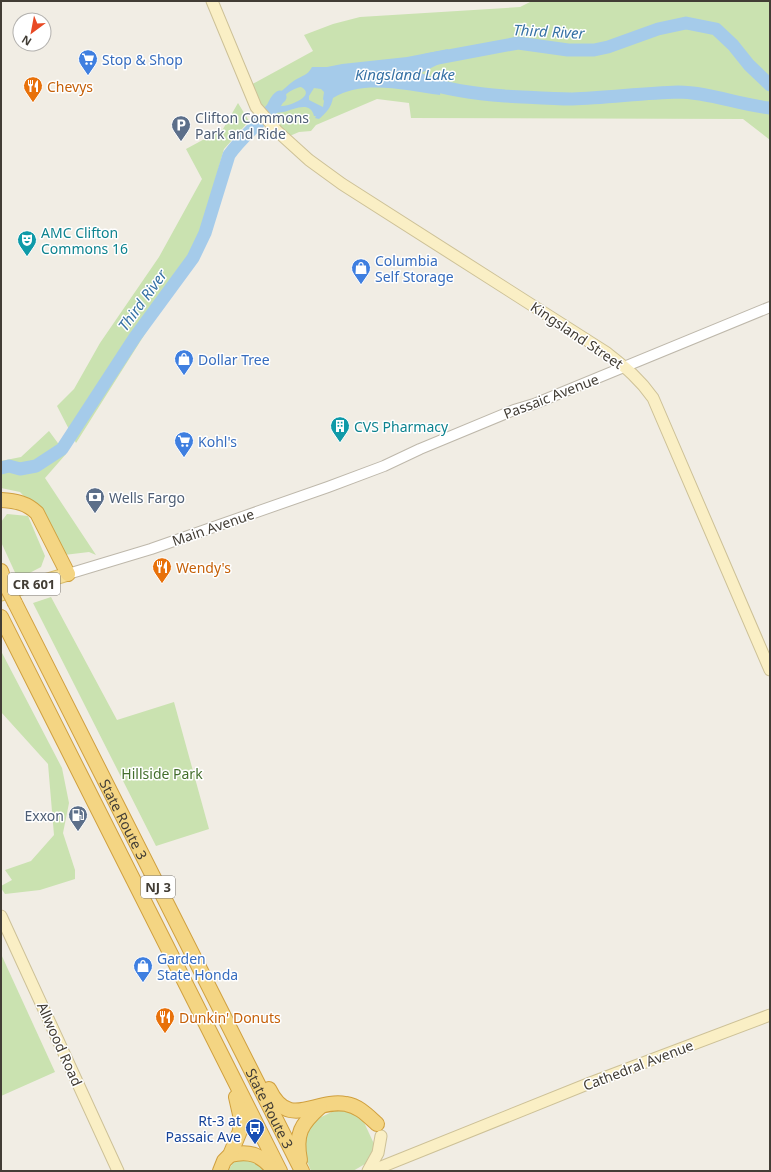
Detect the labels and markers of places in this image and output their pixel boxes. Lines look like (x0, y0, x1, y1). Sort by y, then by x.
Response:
supermarket icon: Stop & Shop (77, 48, 99, 76)
place label: Stop & Shop (102, 50, 183, 69)
restaurant icon: Chevys (22, 75, 44, 103)
place label: Chevys (47, 77, 93, 96)
place label: Clifton Commons Park and Ride (195, 108, 309, 143)
parking icon: Clifton Commons Park and Ride (170, 114, 192, 142)
place label: AMC Clifton Commons 16 (41, 223, 128, 258)
theatre icon: AMC Clifton Commons 16 (16, 229, 38, 257)
place label: Columbia Self Storage (375, 251, 454, 286)
shop icon: Columbia Self Storage (350, 257, 372, 285)
shop icon: Dollar Tree (173, 348, 195, 376)
place label: Dollar Tree (198, 350, 270, 369)
building icon: CVS Pharmacy (329, 415, 351, 443)
place label: CVS Pharmacy (354, 417, 449, 436)
supermarket icon: Kohl's (173, 430, 195, 458)
place label: Kohl's (198, 432, 237, 451)
bank icon: Wells Fargo (84, 486, 106, 514)
place label: Wells Fargo (109, 488, 185, 507)
restaurant icon: Wendy's (151, 556, 173, 584)
place label: Wendy's (176, 558, 231, 577)
fuel station icon: Exxon (67, 804, 89, 832)
place label: Exxon (25, 806, 64, 825)
place label: Garden State Honda (157, 949, 238, 984)
shop icon: Garden State Honda (132, 955, 154, 983)
restaurant icon: Dunkin' Donuts (154, 1006, 176, 1034)
place label: Dunkin' Donuts (179, 1008, 281, 1027)
place label: Rt-3 at Passaic Ave (165, 1111, 241, 1146)
bus stop icon: Rt-3 at Passaic Ave (244, 1117, 266, 1145)

